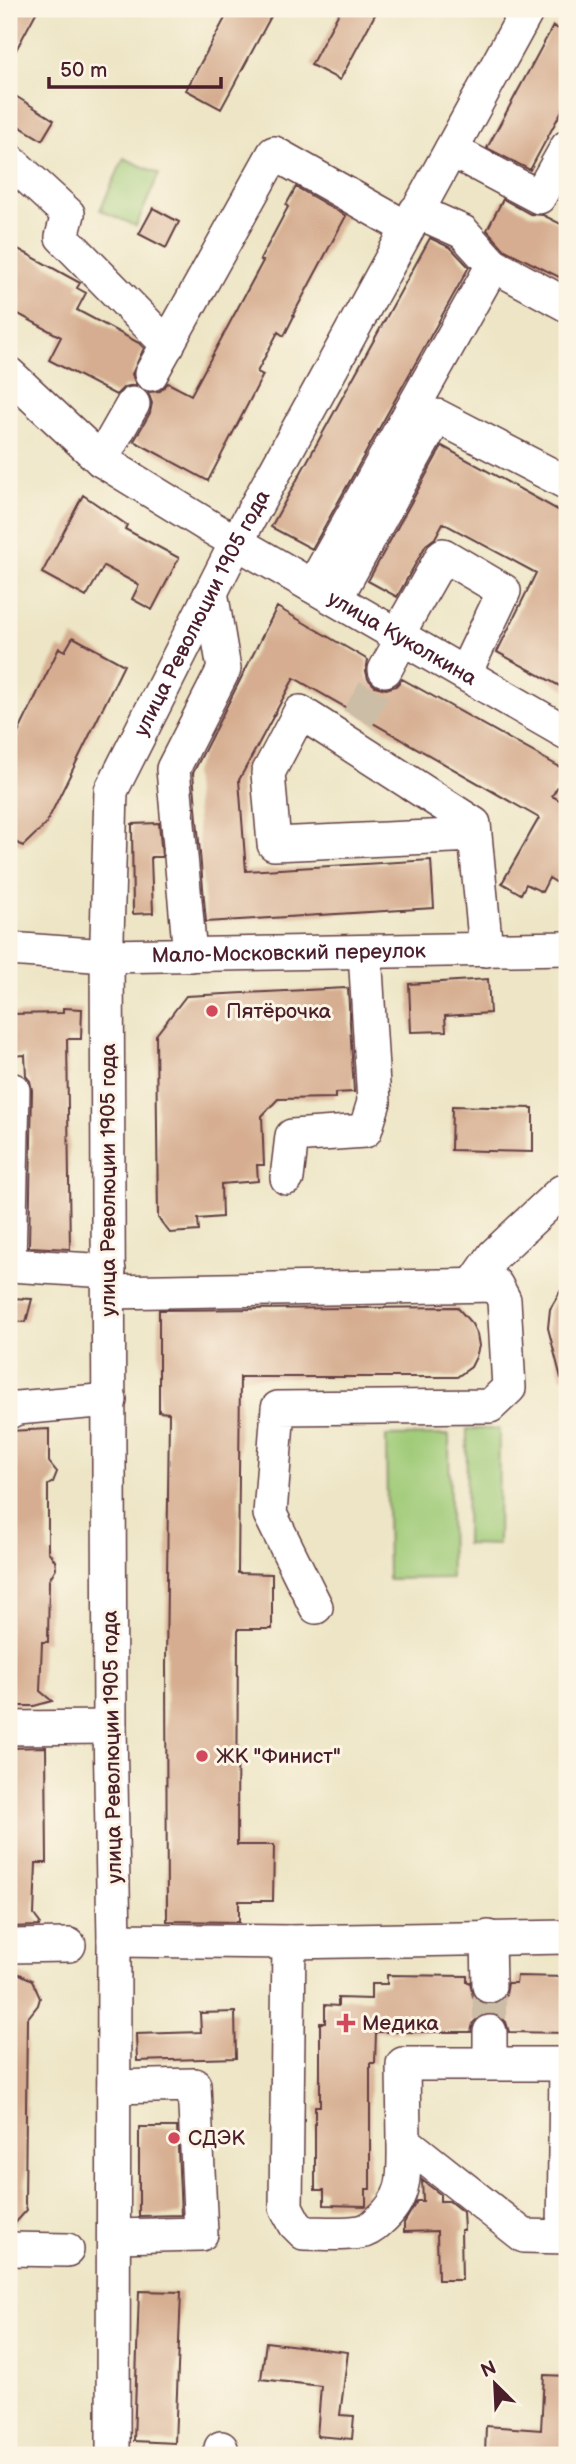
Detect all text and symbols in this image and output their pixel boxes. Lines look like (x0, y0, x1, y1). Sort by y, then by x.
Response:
scale bar (49, 46, 220, 90)
text: 50 m (60, 58, 107, 83)
street label: улица Революции 1905 года (129, 485, 276, 740)
street label: улица Куколкина (323, 586, 482, 691)
street label: Мало-Московский переулок (151, 938, 426, 968)
place label: Пятёрочка (226, 999, 332, 1024)
marker: Пятёрочка (204, 1003, 220, 1019)
street label: улица Революции 1905 года (96, 1043, 121, 1317)
street label: улица Революции 1905 года (98, 1610, 127, 1884)
place label: ЖК "Финист" (216, 1744, 341, 1769)
marker: ЖК "Финист" (194, 1748, 210, 1764)
place label: Медика (362, 2011, 440, 2036)
marker: Медика (336, 2013, 356, 2033)
place label: СДЭК (188, 2126, 245, 2151)
marker: СДЭК (166, 2130, 182, 2146)
north arrow (461, 2348, 530, 2418)
text: N (477, 2356, 500, 2383)

